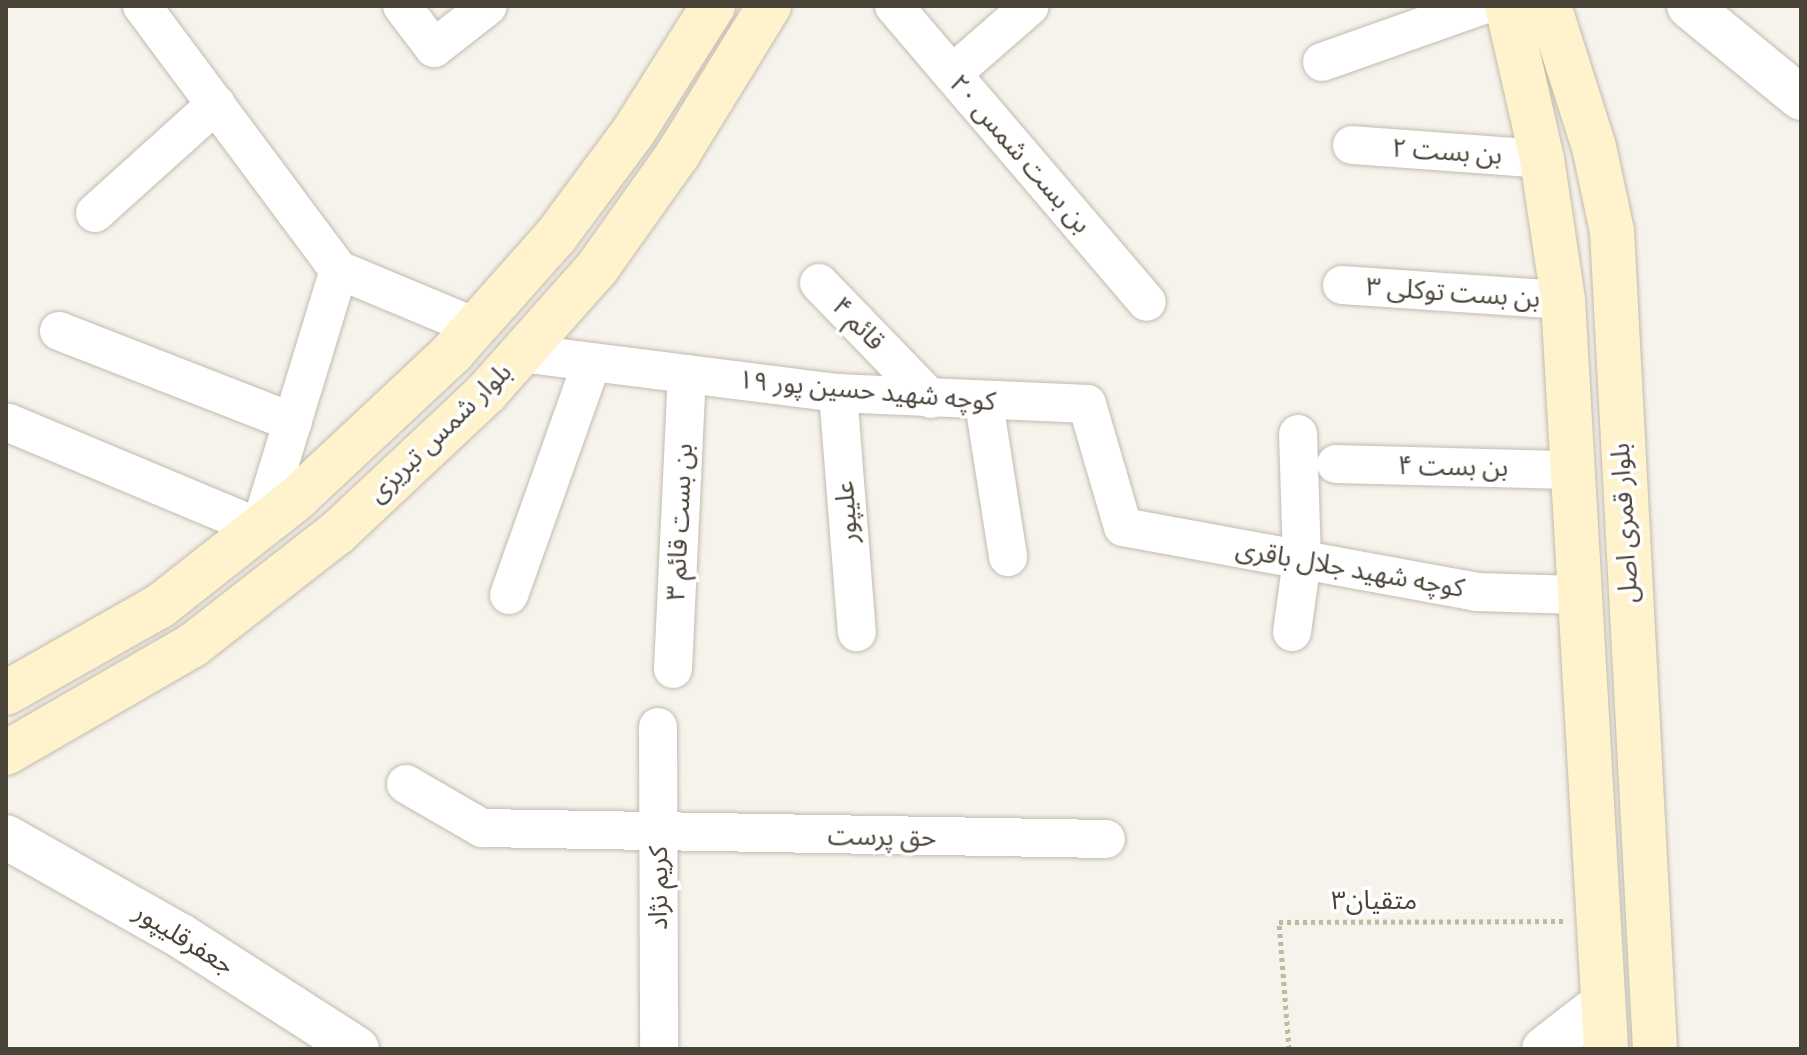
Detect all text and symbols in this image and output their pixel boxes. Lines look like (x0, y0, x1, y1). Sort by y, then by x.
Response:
street label: بن بست شمس ۲۰ (943, 68, 1097, 240)
street label: بن بست ۲ (1391, 133, 1503, 171)
street label: بن بست توکلی ۳ (1365, 271, 1541, 315)
street label: قائم ۴ (825, 291, 891, 357)
street label: بلوار شمس تبریزی (362, 357, 518, 509)
street label: کوچه شهید حسین پور ۱۹ (737, 364, 997, 418)
street label: بلوار قمری اصل (1605, 442, 1645, 604)
street label: بن بست قائم ۳ (660, 443, 700, 601)
street label: بن بست ۴ (1397, 450, 1509, 484)
street label: علیپور (829, 480, 865, 544)
street label: کوچه شهید جلال باقری (1233, 534, 1467, 604)
street label: حق پرست (827, 820, 937, 854)
street label: کریم نژاد (643, 846, 675, 930)
street label: متقیان۳ (1331, 885, 1417, 917)
street label: جعفرقلیپور (128, 896, 240, 982)

